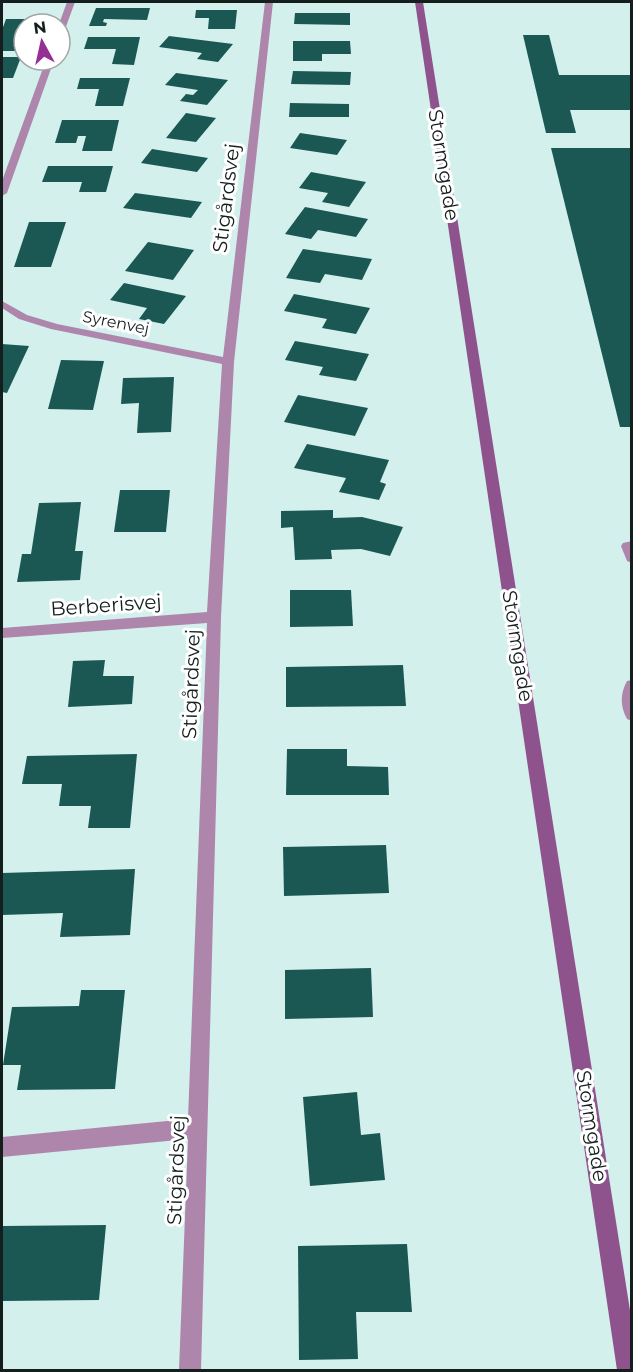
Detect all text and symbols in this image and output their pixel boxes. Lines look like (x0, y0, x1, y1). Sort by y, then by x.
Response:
north arrow (12, 12, 72, 72)
text: N (32, 17, 48, 38)
street label: Stormgade (423, 107, 465, 223)
street label: Stigårdsvej (207, 142, 245, 254)
street label: Syrenvej (81, 307, 151, 338)
street label: Stormgade (497, 588, 539, 704)
street label: Berberisvej (50, 589, 162, 621)
street label: Stigårdsvej (177, 629, 205, 739)
street label: Stormgade (571, 1068, 613, 1184)
street label: Stigårdsvej (162, 1115, 190, 1225)

